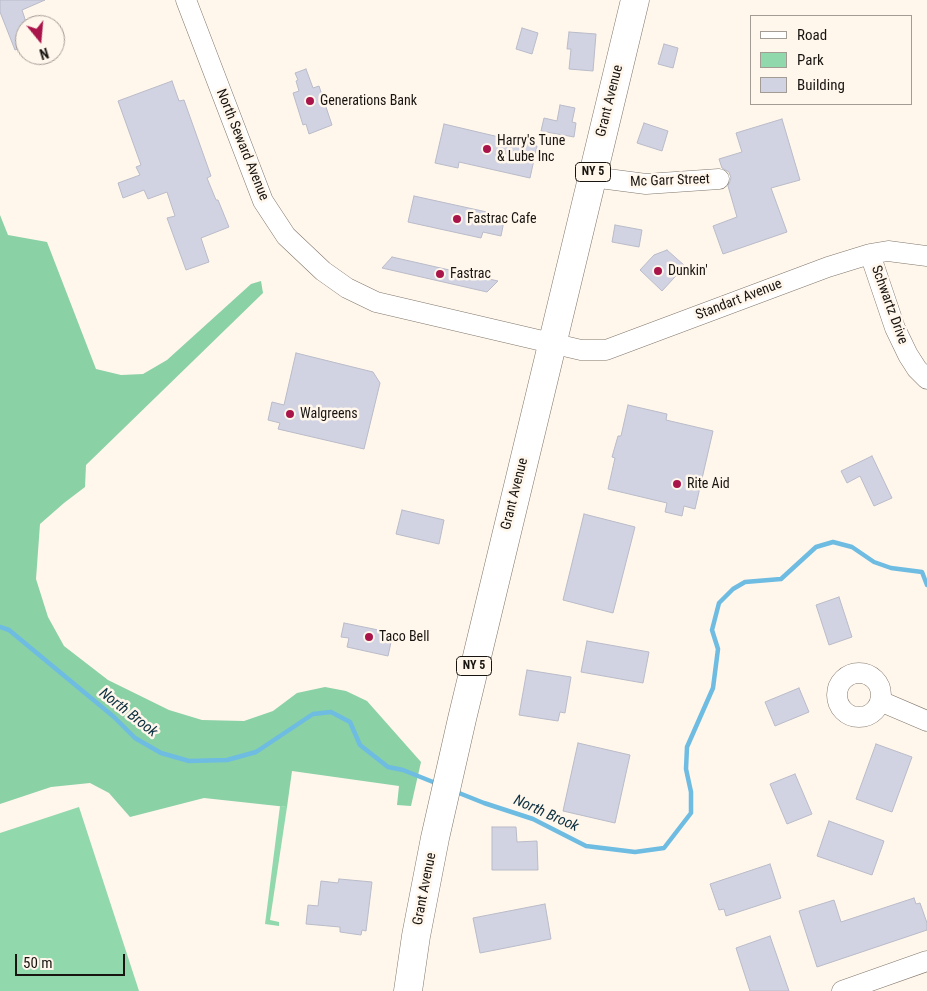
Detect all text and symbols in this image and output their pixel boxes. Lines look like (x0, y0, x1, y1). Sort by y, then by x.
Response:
north arrow (15, 15, 65, 65)
legend (750, 15, 912, 105)
text: Road (797, 26, 827, 44)
text: N (38, 44, 51, 62)
text: Park (797, 51, 824, 69)
street label: Grant Avenue (593, 63, 627, 139)
text: Building (797, 76, 845, 94)
street label: North Seward Avenue (212, 87, 272, 203)
place label: Generations Bank (320, 93, 417, 109)
marker: Generations Bank (304, 95, 316, 107)
place label: Harry's Tune & Lube Inc (497, 133, 565, 166)
marker: Harry's Tune & Lube Inc (481, 143, 493, 155)
road number: NY 5 (576, 162, 610, 182)
street label: Mc Garr Street (630, 171, 710, 191)
place label: Fastrac Cafe (467, 211, 537, 227)
marker: Fastrac Cafe (451, 213, 463, 225)
place label: Dunkin' (668, 263, 708, 279)
street label: Schwartz Drive (867, 263, 911, 347)
marker: Dunkin' (652, 265, 664, 277)
place label: Fastrac (450, 266, 491, 282)
marker: Fastrac (434, 268, 446, 280)
street label: Standart Avenue (694, 276, 784, 324)
place label: Walgreens (300, 406, 358, 422)
marker: Walgreens (284, 408, 296, 420)
street label: Grant Avenue (498, 456, 532, 532)
place label: Rite Aid (687, 476, 730, 492)
marker: Rite Aid (671, 478, 683, 490)
place label: Taco Bell (379, 629, 430, 645)
marker: Taco Bell (363, 631, 375, 643)
road number: NY 5 (456, 656, 492, 676)
water label: North Brook (95, 685, 161, 741)
water label: North Brook (511, 792, 581, 836)
street label: Grant Avenue (410, 851, 440, 927)
scale bar (18, 944, 128, 976)
text: 50 m (23, 954, 53, 972)

